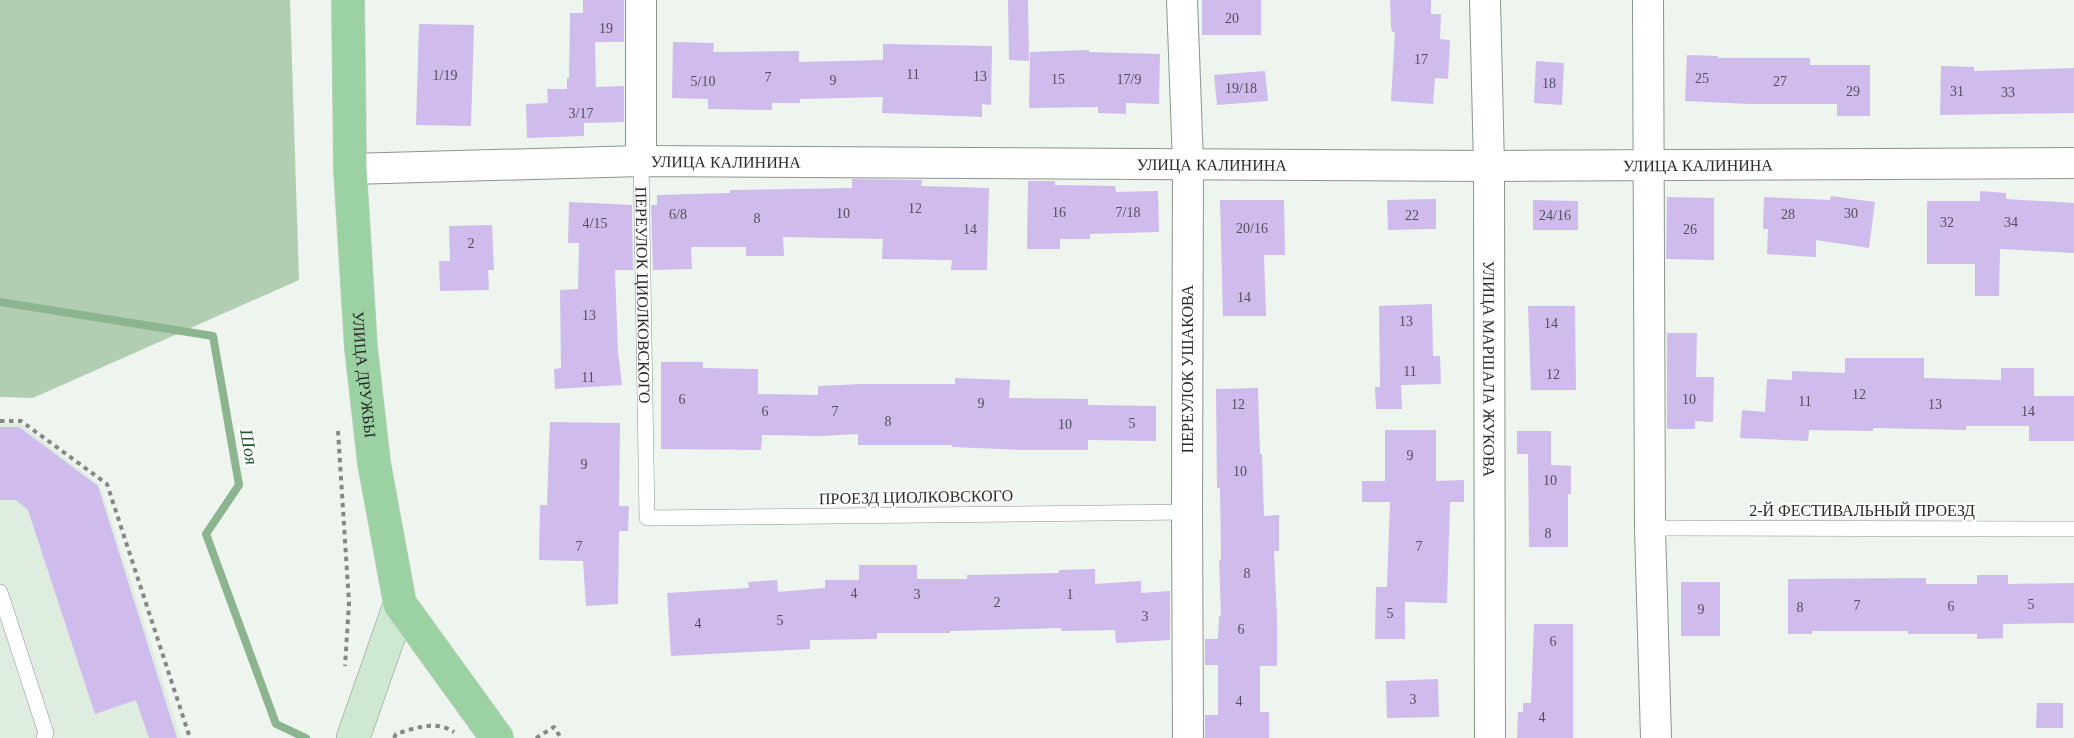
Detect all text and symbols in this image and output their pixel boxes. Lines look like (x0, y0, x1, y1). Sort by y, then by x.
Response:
house number: 20 (1225, 11, 1239, 26)
house number: 19 (599, 21, 613, 36)
house number: 17 (1414, 52, 1428, 67)
house number: 11 (906, 67, 920, 82)
house number: 1/19 (433, 68, 457, 83)
house number: 13 (973, 69, 987, 84)
house number: 7 (765, 70, 772, 85)
house number: 25 (1695, 71, 1709, 86)
house number: 15 (1051, 72, 1065, 87)
house number: 17/9 (1117, 72, 1141, 87)
house number: 9 (830, 73, 837, 88)
house number: 5/10 (691, 74, 715, 89)
house number: 27 (1773, 74, 1787, 89)
house number: 18 (1542, 76, 1556, 91)
house number: 19/18 (1225, 81, 1257, 96)
house number: 29 (1846, 84, 1860, 99)
house number: 31 (1950, 84, 1964, 99)
house number: 33 (2001, 85, 2015, 100)
house number: 3/17 (569, 106, 593, 121)
street label: УЛИЦА КАЛИНИНА (651, 153, 801, 171)
street label: УЛИЦА КАЛИНИНА (1137, 155, 1287, 174)
street label: УЛИЦА КАЛИНИНА (1623, 156, 1773, 175)
street label: ПЕРЕУЛОК ЦИОЛКОВСКОГО (633, 186, 654, 404)
house number: 12 (908, 201, 922, 216)
house number: 16 (1052, 205, 1066, 220)
house number: 7/18 (1116, 205, 1140, 220)
house number: 10 (836, 206, 850, 221)
house number: 30 (1844, 206, 1858, 221)
house number: 6/8 (669, 207, 687, 222)
house number: 28 (1781, 207, 1795, 222)
house number: 22 (1405, 208, 1419, 223)
house number: 24/16 (1539, 208, 1571, 223)
house number: 8 (754, 211, 761, 226)
house number: 32 (1940, 215, 1954, 230)
house number: 34 (2004, 215, 2018, 230)
house number: 4/15 (583, 216, 607, 231)
house number: 20/16 (1236, 221, 1268, 236)
house number: 14 (963, 222, 977, 237)
house number: 26 (1683, 222, 1697, 237)
house number: 2 (468, 236, 475, 251)
street label: УЛИЦА МАРШАЛА ЖУКОВА (1480, 261, 1498, 478)
street label: ПЕРЕУЛОК УШАКОВА (1179, 284, 1196, 453)
house number: 14 (1237, 290, 1251, 305)
house number: 13 (582, 308, 596, 323)
street label: УЛИЦА ДРУЖБЫ (350, 311, 380, 439)
house number: 13 (1399, 314, 1413, 329)
house number: 14 (1544, 316, 1558, 331)
house number: 11 (1403, 364, 1417, 379)
house number: 12 (1546, 367, 1560, 382)
house number: 11 (581, 370, 595, 385)
house number: 12 (1852, 387, 1866, 402)
house number: 6 (679, 392, 686, 407)
house number: 10 (1682, 392, 1696, 407)
house number: 11 (1798, 394, 1812, 409)
house number: 9 (978, 396, 985, 411)
house number: 12 (1231, 397, 1245, 412)
house number: 13 (1928, 397, 1942, 412)
house number: 6 (762, 404, 769, 419)
house number: 7 (832, 404, 839, 419)
house number: 14 (2021, 404, 2035, 419)
house number: 8 (885, 414, 892, 429)
house number: 5 (1129, 416, 1136, 431)
house number: 10 (1058, 417, 1072, 432)
water label: Шоя (236, 427, 262, 466)
house number: 9 (1407, 448, 1414, 463)
house number: 9 (581, 457, 588, 472)
house number: 10 (1233, 464, 1247, 479)
house number: 10 (1543, 473, 1557, 488)
street label: ПРОЕЗД ЦИОЛКОВСКОГО (819, 487, 1013, 508)
street label: 2-Й ФЕСТИВАЛЬНЫЙ ПРОЕЗД (1749, 501, 1975, 520)
house number: 8 (1545, 526, 1552, 541)
house number: 7 (576, 539, 583, 554)
house number: 7 (1416, 539, 1423, 554)
house number: 8 (1244, 566, 1251, 581)
house number: 4 (851, 586, 858, 601)
house number: 3 (914, 587, 921, 602)
house number: 1 (1067, 587, 1074, 602)
house number: 2 (994, 595, 1001, 610)
house number: 5 (2028, 597, 2035, 612)
house number: 7 (1854, 598, 1861, 613)
house number: 6 (1948, 599, 1955, 614)
house number: 8 (1797, 600, 1804, 615)
house number: 9 (1698, 602, 1705, 617)
house number: 5 (1387, 606, 1394, 621)
house number: 3 (1142, 609, 1149, 624)
house number: 5 (777, 613, 784, 628)
house number: 4 (695, 616, 702, 631)
house number: 6 (1238, 622, 1245, 637)
house number: 6 (1550, 634, 1557, 649)
house number: 3 (1410, 692, 1417, 707)
house number: 4 (1236, 694, 1243, 709)
house number: 4 (1539, 710, 1546, 725)

